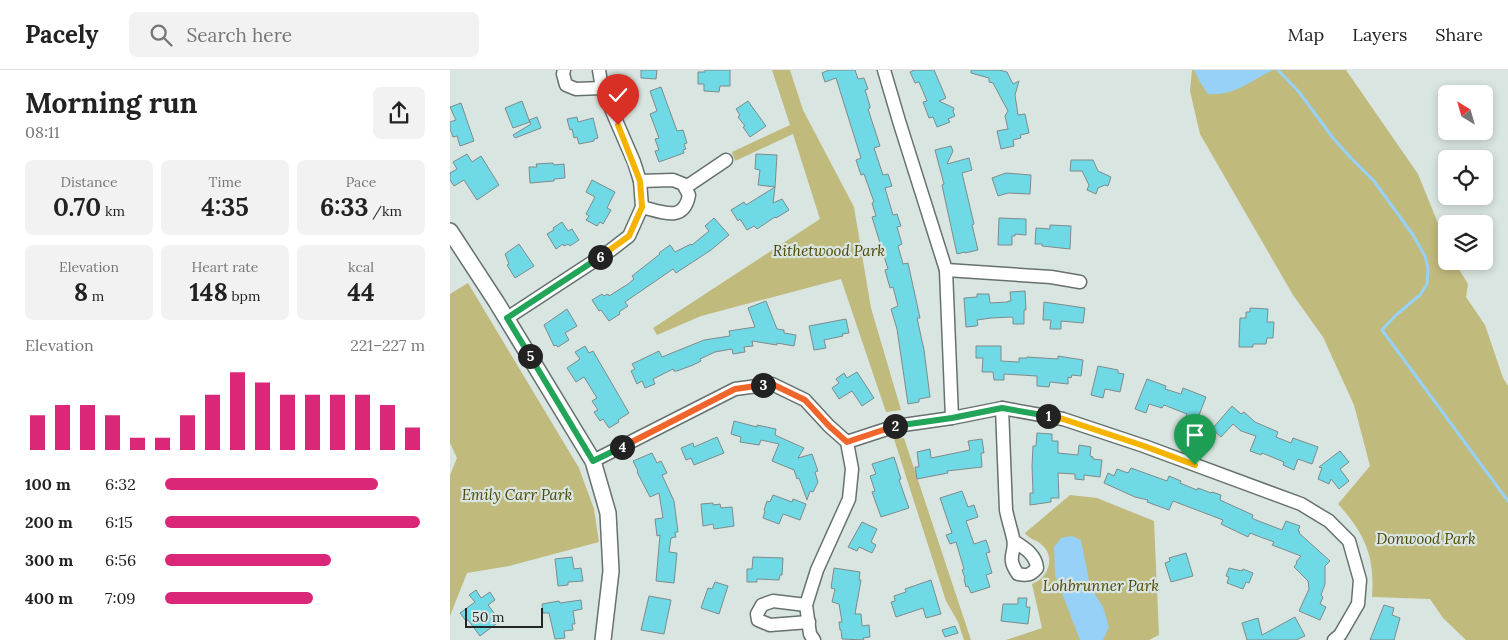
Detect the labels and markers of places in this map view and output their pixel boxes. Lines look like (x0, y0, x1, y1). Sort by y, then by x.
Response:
pin (597, 74, 639, 125)
pin: 6 (588, 244, 612, 270)
pin: 5 (518, 344, 542, 368)
pin: 3 (750, 372, 776, 398)
pin: 1 (1036, 404, 1060, 428)
pin: 2 (882, 414, 908, 438)
pin (1174, 414, 1216, 465)
pin: 4 (610, 434, 634, 460)

